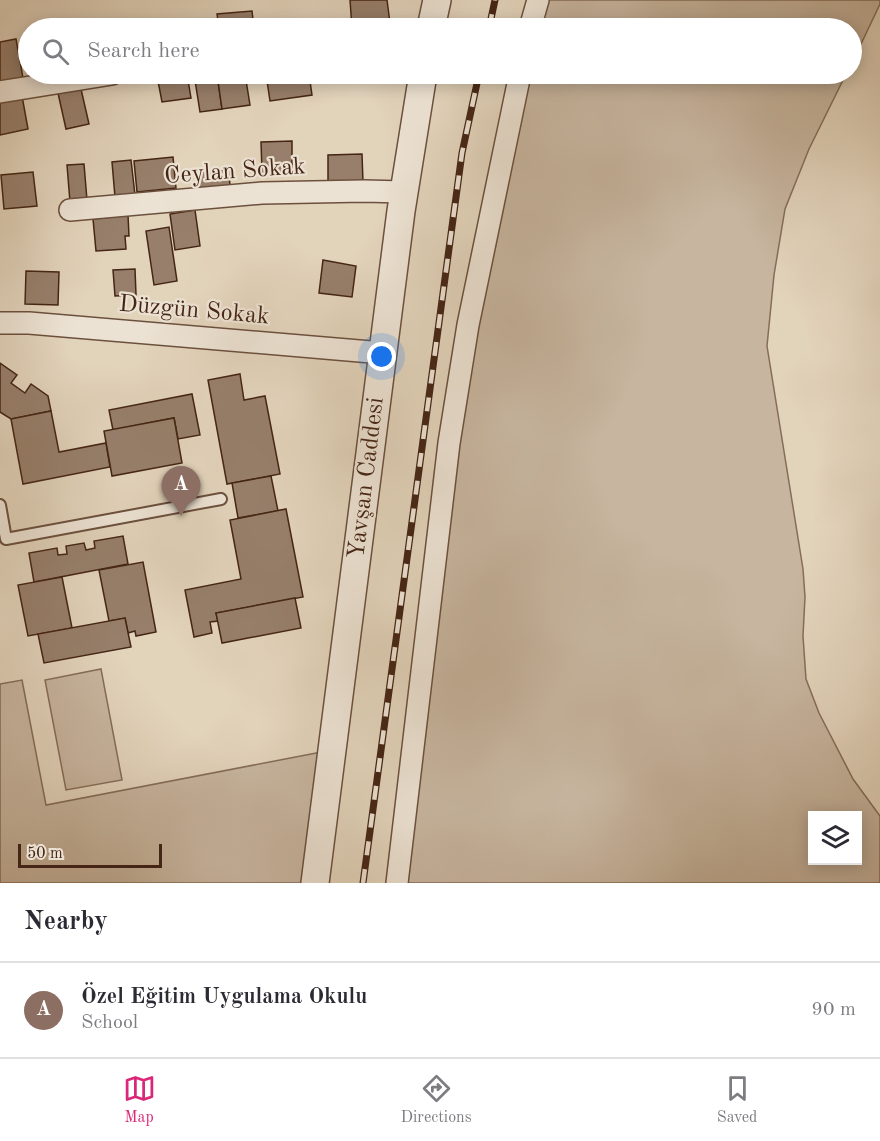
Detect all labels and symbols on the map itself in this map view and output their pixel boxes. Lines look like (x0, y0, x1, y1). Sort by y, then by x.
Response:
street label: Ceylan Sokak (164, 155, 306, 189)
street label: Düzgün Sokak (118, 292, 270, 330)
your location (367, 342, 396, 371)
street label: Yavşan Caddesi (345, 396, 389, 560)
pin: A (162, 466, 201, 516)
scale bar (18, 841, 162, 868)

